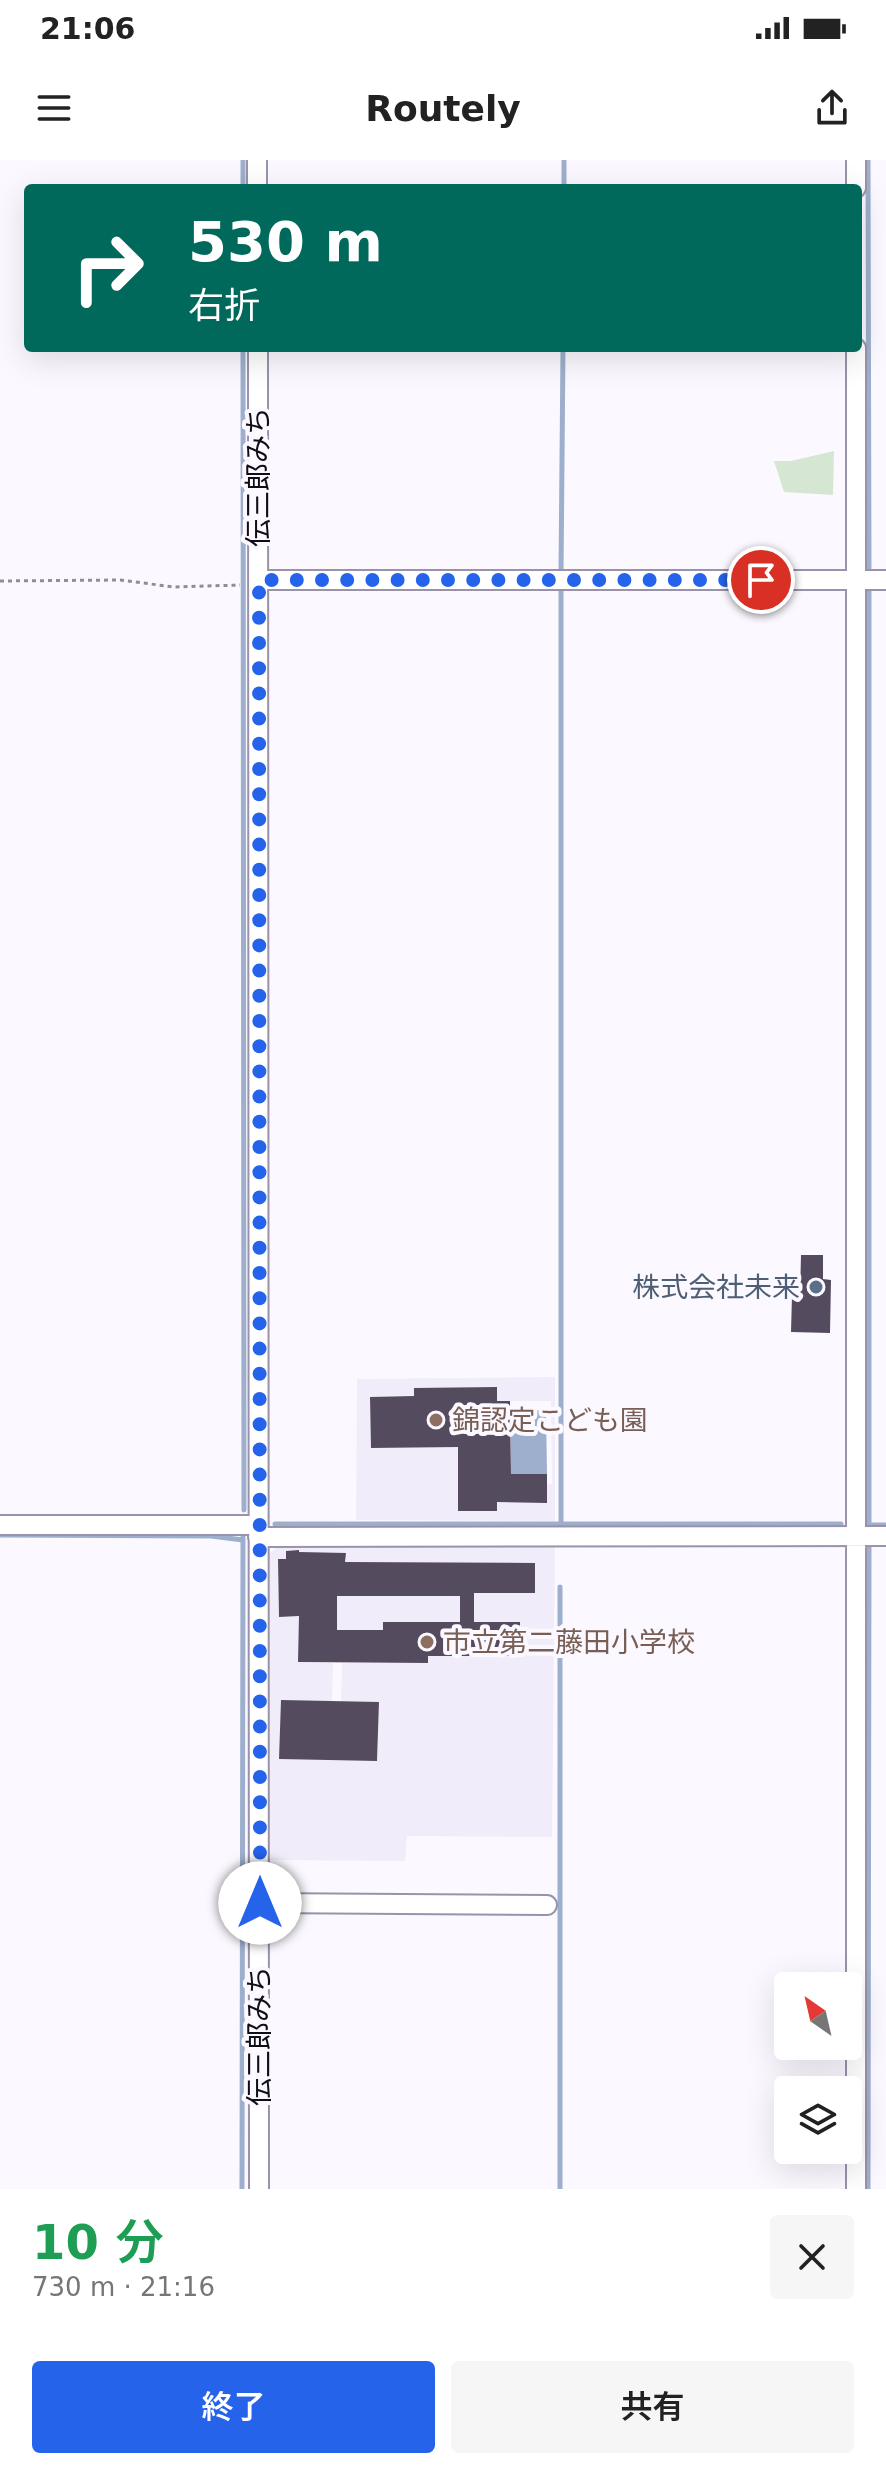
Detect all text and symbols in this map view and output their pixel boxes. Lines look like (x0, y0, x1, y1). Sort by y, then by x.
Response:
text: 21:06 (40, 11, 136, 46)
icon: menu (32, 86, 76, 130)
icon: share (810, 86, 854, 130)
text: Routely (365, 88, 521, 129)
text: 530 m (188, 209, 383, 274)
icon: right (56, 216, 160, 320)
text: 右折 (188, 285, 260, 326)
street label: 伝三郎みち (242, 407, 275, 547)
pin (727, 546, 795, 614)
icon: arrive (739, 558, 783, 602)
place label: 株式会社未来 (632, 1271, 800, 1304)
marker: 株式会社未来 (807, 1278, 825, 1296)
place label: 錦認定こども園 (452, 1404, 648, 1437)
marker: 錦認定こども園 (427, 1411, 445, 1429)
place label: 市立第二藤田小学校 (443, 1626, 695, 1659)
marker: 市立第二藤田小学校 (418, 1633, 436, 1651)
position arrow (218, 1861, 302, 1945)
street label: 伝三郎みち (243, 1966, 276, 2106)
north arrow (774, 1972, 862, 2060)
map controls (774, 1972, 862, 2164)
button: layers (774, 2076, 862, 2164)
text: 10 分 (32, 2214, 164, 2270)
button: close (770, 2215, 854, 2299)
text: 730 m · 21:16 (32, 2272, 215, 2302)
button: 終了 (32, 2361, 435, 2453)
button: 共有 (451, 2361, 854, 2453)

